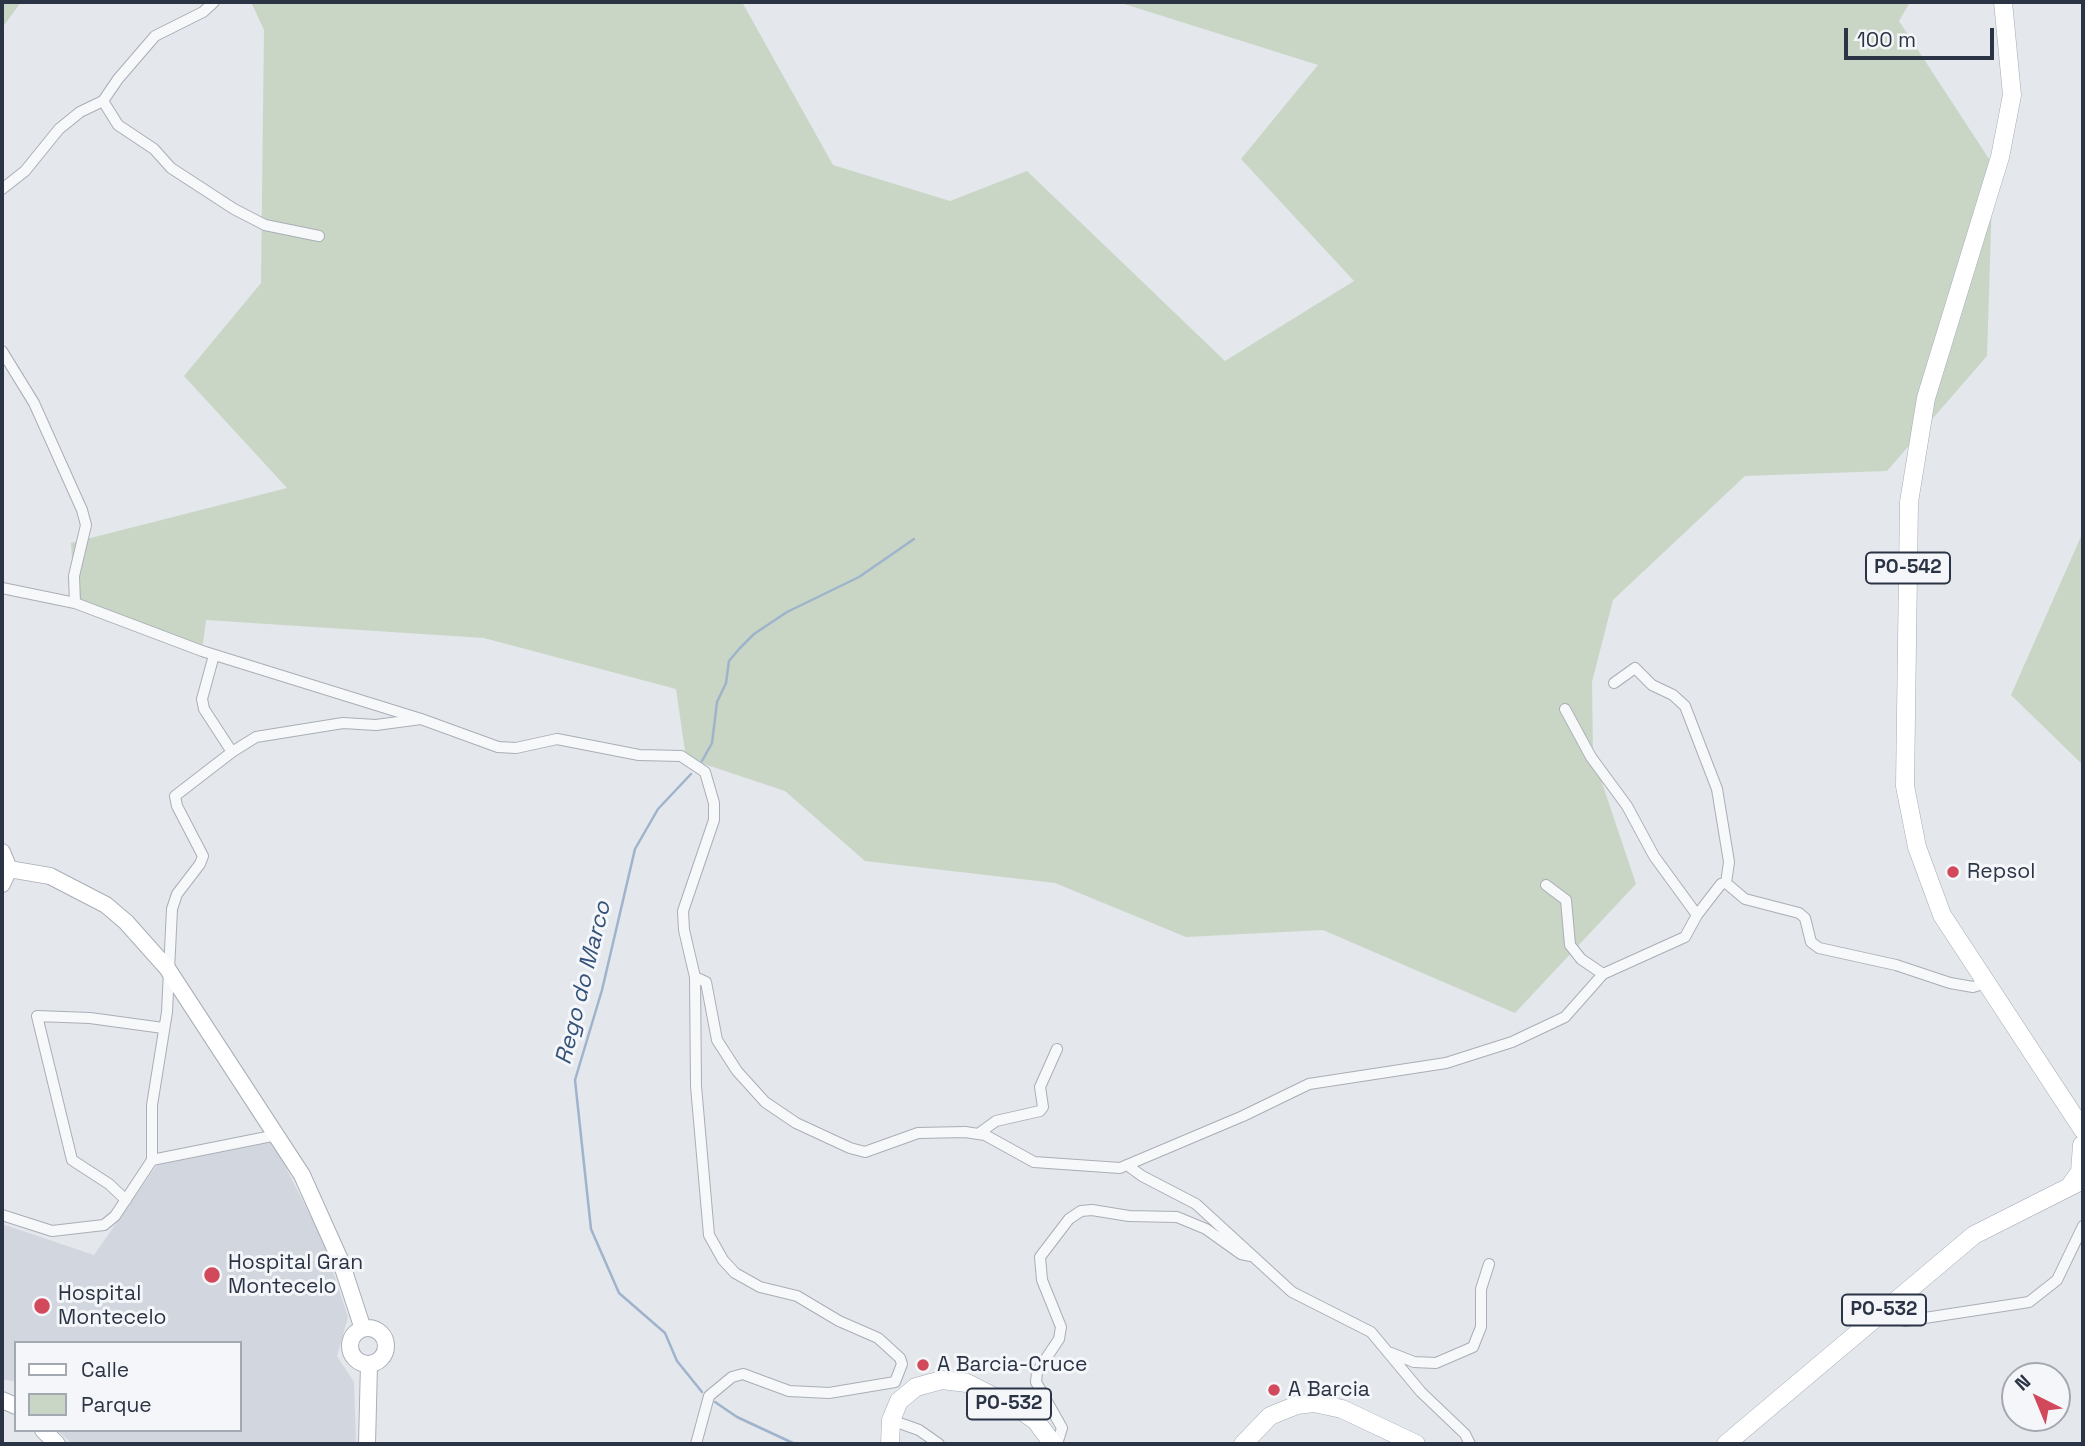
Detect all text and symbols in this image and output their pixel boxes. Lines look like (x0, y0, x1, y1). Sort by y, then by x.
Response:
scale bar (1847, 14, 1997, 58)
text: 100 m (1857, 26, 1916, 53)
road number: PO-542 (1866, 552, 1950, 583)
place label: Repsol (1967, 859, 2035, 885)
marker: Repsol (1945, 864, 1961, 880)
water label: Rego do Marco (550, 898, 618, 1068)
place label: Hospital Gran Montecelo (228, 1250, 363, 1300)
marker: Hospital Gran Montecelo (202, 1265, 222, 1285)
place label: Hospital Montecelo (58, 1281, 167, 1331)
road number: PO-532 (1842, 1294, 1926, 1326)
marker: Hospital Montecelo (32, 1296, 52, 1316)
legend (14, 1341, 242, 1432)
place label: A Barcia-Cruce (937, 1352, 1088, 1378)
text: Calle (81, 1356, 129, 1383)
marker: A Barcia-Cruce (915, 1357, 931, 1373)
north arrow (2001, 1362, 2071, 1432)
text: N (2010, 1369, 2036, 1396)
place label: A Barcia (1288, 1377, 1370, 1403)
marker: A Barcia (1266, 1382, 1282, 1398)
road number: PO-532 (967, 1388, 1051, 1420)
text: Parque (81, 1391, 152, 1418)

